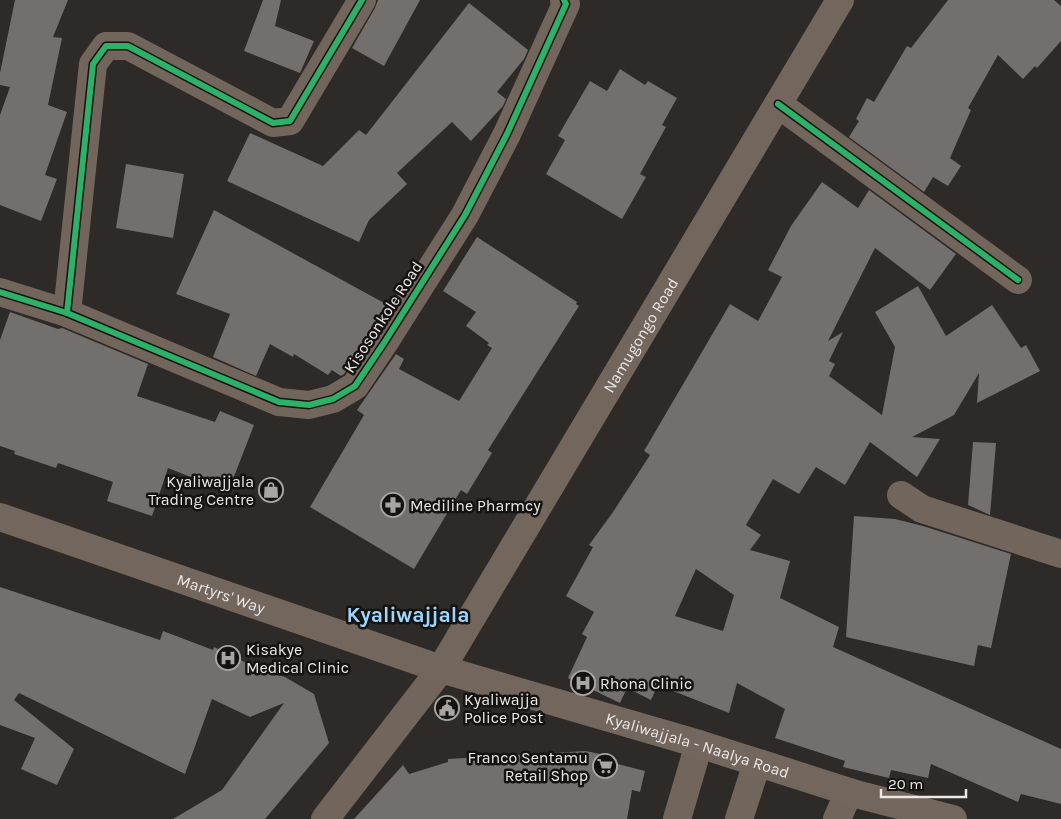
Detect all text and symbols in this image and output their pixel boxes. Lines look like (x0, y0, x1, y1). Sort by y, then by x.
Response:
street label: Kisosonkole Road (340, 258, 426, 376)
street label: Namugongo Road (599, 274, 682, 396)
place label: Kyaliwajjala Trading Centre (148, 472, 254, 509)
shop icon: Kyaliwajjala Trading Centre (258, 477, 284, 503)
pharmacy icon: Mediline Pharmcy (380, 492, 406, 518)
place label: Mediline Pharmcy (410, 496, 541, 515)
street label: Martyrs' Way (175, 569, 268, 617)
district label: Kyaliwajjala (346, 603, 470, 627)
place label: Kisakye Medical Clinic (246, 640, 349, 677)
hospital icon: Kisakye Medical Clinic (215, 645, 241, 671)
hospital icon: Rhona Clinic (570, 670, 596, 696)
place label: Rhona Clinic (600, 674, 692, 693)
place label: Kyaliwajja Police Post (464, 690, 543, 727)
public building icon: Kyaliwajja Police Post (434, 695, 460, 721)
street label: Kyaliwajjala - Naalya Road (604, 708, 792, 782)
place label: Franco Sentamu Retail Shop (468, 748, 588, 785)
supermarket icon: Franco Sentamu Retail Shop (592, 753, 618, 779)
scale bar (881, 766, 966, 798)
text: 20 m (888, 775, 923, 793)

